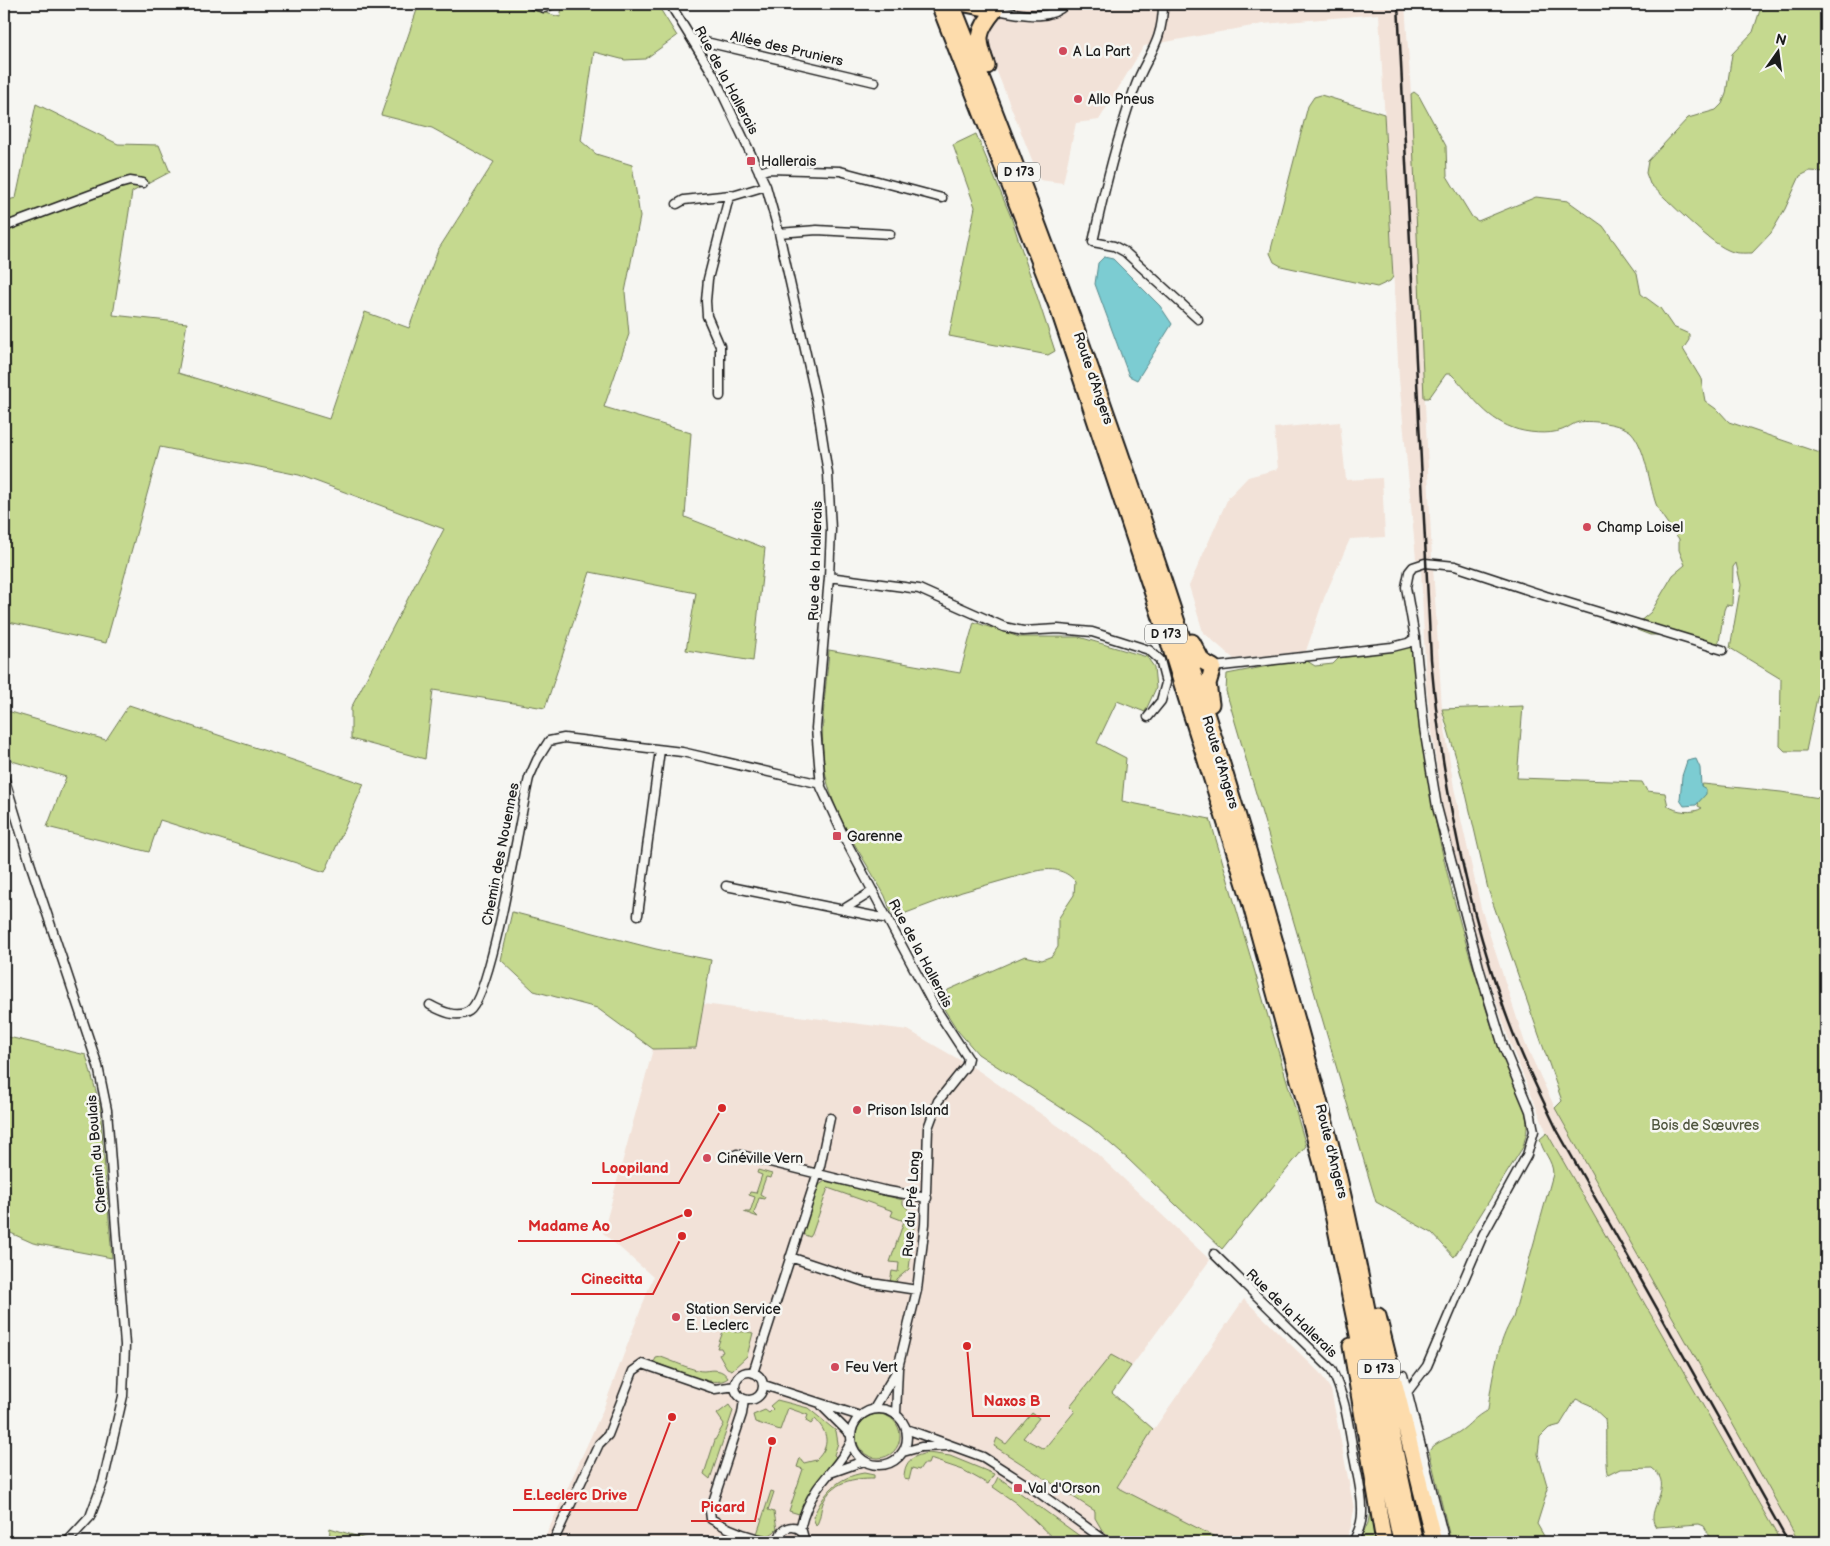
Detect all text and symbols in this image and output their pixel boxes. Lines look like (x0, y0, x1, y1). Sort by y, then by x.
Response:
street label: Rue de la Hallerais (691, 23, 762, 137)
street label: Allée des Pruniers (729, 27, 845, 70)
north arrow (1752, 28, 1802, 78)
text: N (1774, 30, 1788, 49)
place label: A La Part (1073, 43, 1131, 60)
marker: A La Part (1057, 45, 1069, 57)
place label: Allo Pneus (1088, 91, 1154, 108)
marker: Allo Pneus (1072, 93, 1084, 105)
place label: Hallerais (761, 153, 817, 170)
marker: Hallerais (745, 155, 757, 167)
road number: D 173 (998, 162, 1040, 182)
street label: Route d'Angers (1070, 330, 1117, 427)
street label: Rue de la Hallerais (805, 501, 826, 621)
place label: Champ Loisel (1597, 519, 1683, 536)
marker: Champ Loisel (1581, 521, 1593, 533)
road number: D 173 (1145, 624, 1187, 644)
street label: Route d'Angers (1198, 713, 1243, 811)
street label: Chemin des Nouennes (478, 781, 523, 927)
place label: Garenne (847, 828, 903, 845)
marker: Garenne (831, 830, 843, 842)
street label: Rue de la Hallerais (885, 896, 956, 1010)
street label: Chemin du Boulais (83, 1094, 110, 1214)
place label: Prison Island (867, 1102, 949, 1119)
street label: Route d'Angers (1312, 1102, 1351, 1200)
marker: Prison Island (851, 1104, 863, 1116)
park label: Bois de Sœuvres (1651, 1117, 1759, 1134)
place label: Cinéville Vern (717, 1150, 803, 1167)
street label: Rue du Pré Long (899, 1150, 924, 1258)
marker: Cinéville Vern (701, 1152, 713, 1164)
callout: Loopiland (592, 1153, 679, 1183)
text: Loopiland (601, 1159, 669, 1178)
callout: Madame Ao (518, 1211, 620, 1241)
text: Madame Ao (528, 1217, 610, 1236)
callout: Cinecitta (571, 1264, 653, 1294)
street label: Rue de la Hallerais (1243, 1266, 1341, 1361)
text: Cinecitta (581, 1270, 643, 1289)
place label: Station Service E. Leclerc (686, 1301, 781, 1334)
marker: Station Service E. Leclerc (670, 1311, 682, 1323)
place label: Feu Vert (845, 1359, 898, 1376)
road number: D 173 (1358, 1360, 1400, 1378)
marker: Feu Vert (829, 1361, 841, 1373)
callout: Naxos B (973, 1386, 1050, 1416)
text: Naxos B (984, 1392, 1041, 1411)
callout: E.Leclerc Drive (513, 1480, 637, 1510)
place label: Val d'Orson (1028, 1480, 1100, 1497)
marker: Val d'Orson (1012, 1482, 1024, 1494)
text: E.Leclerc Drive (523, 1486, 627, 1505)
callout: Picard (691, 1491, 755, 1521)
text: Picard (701, 1498, 745, 1517)

